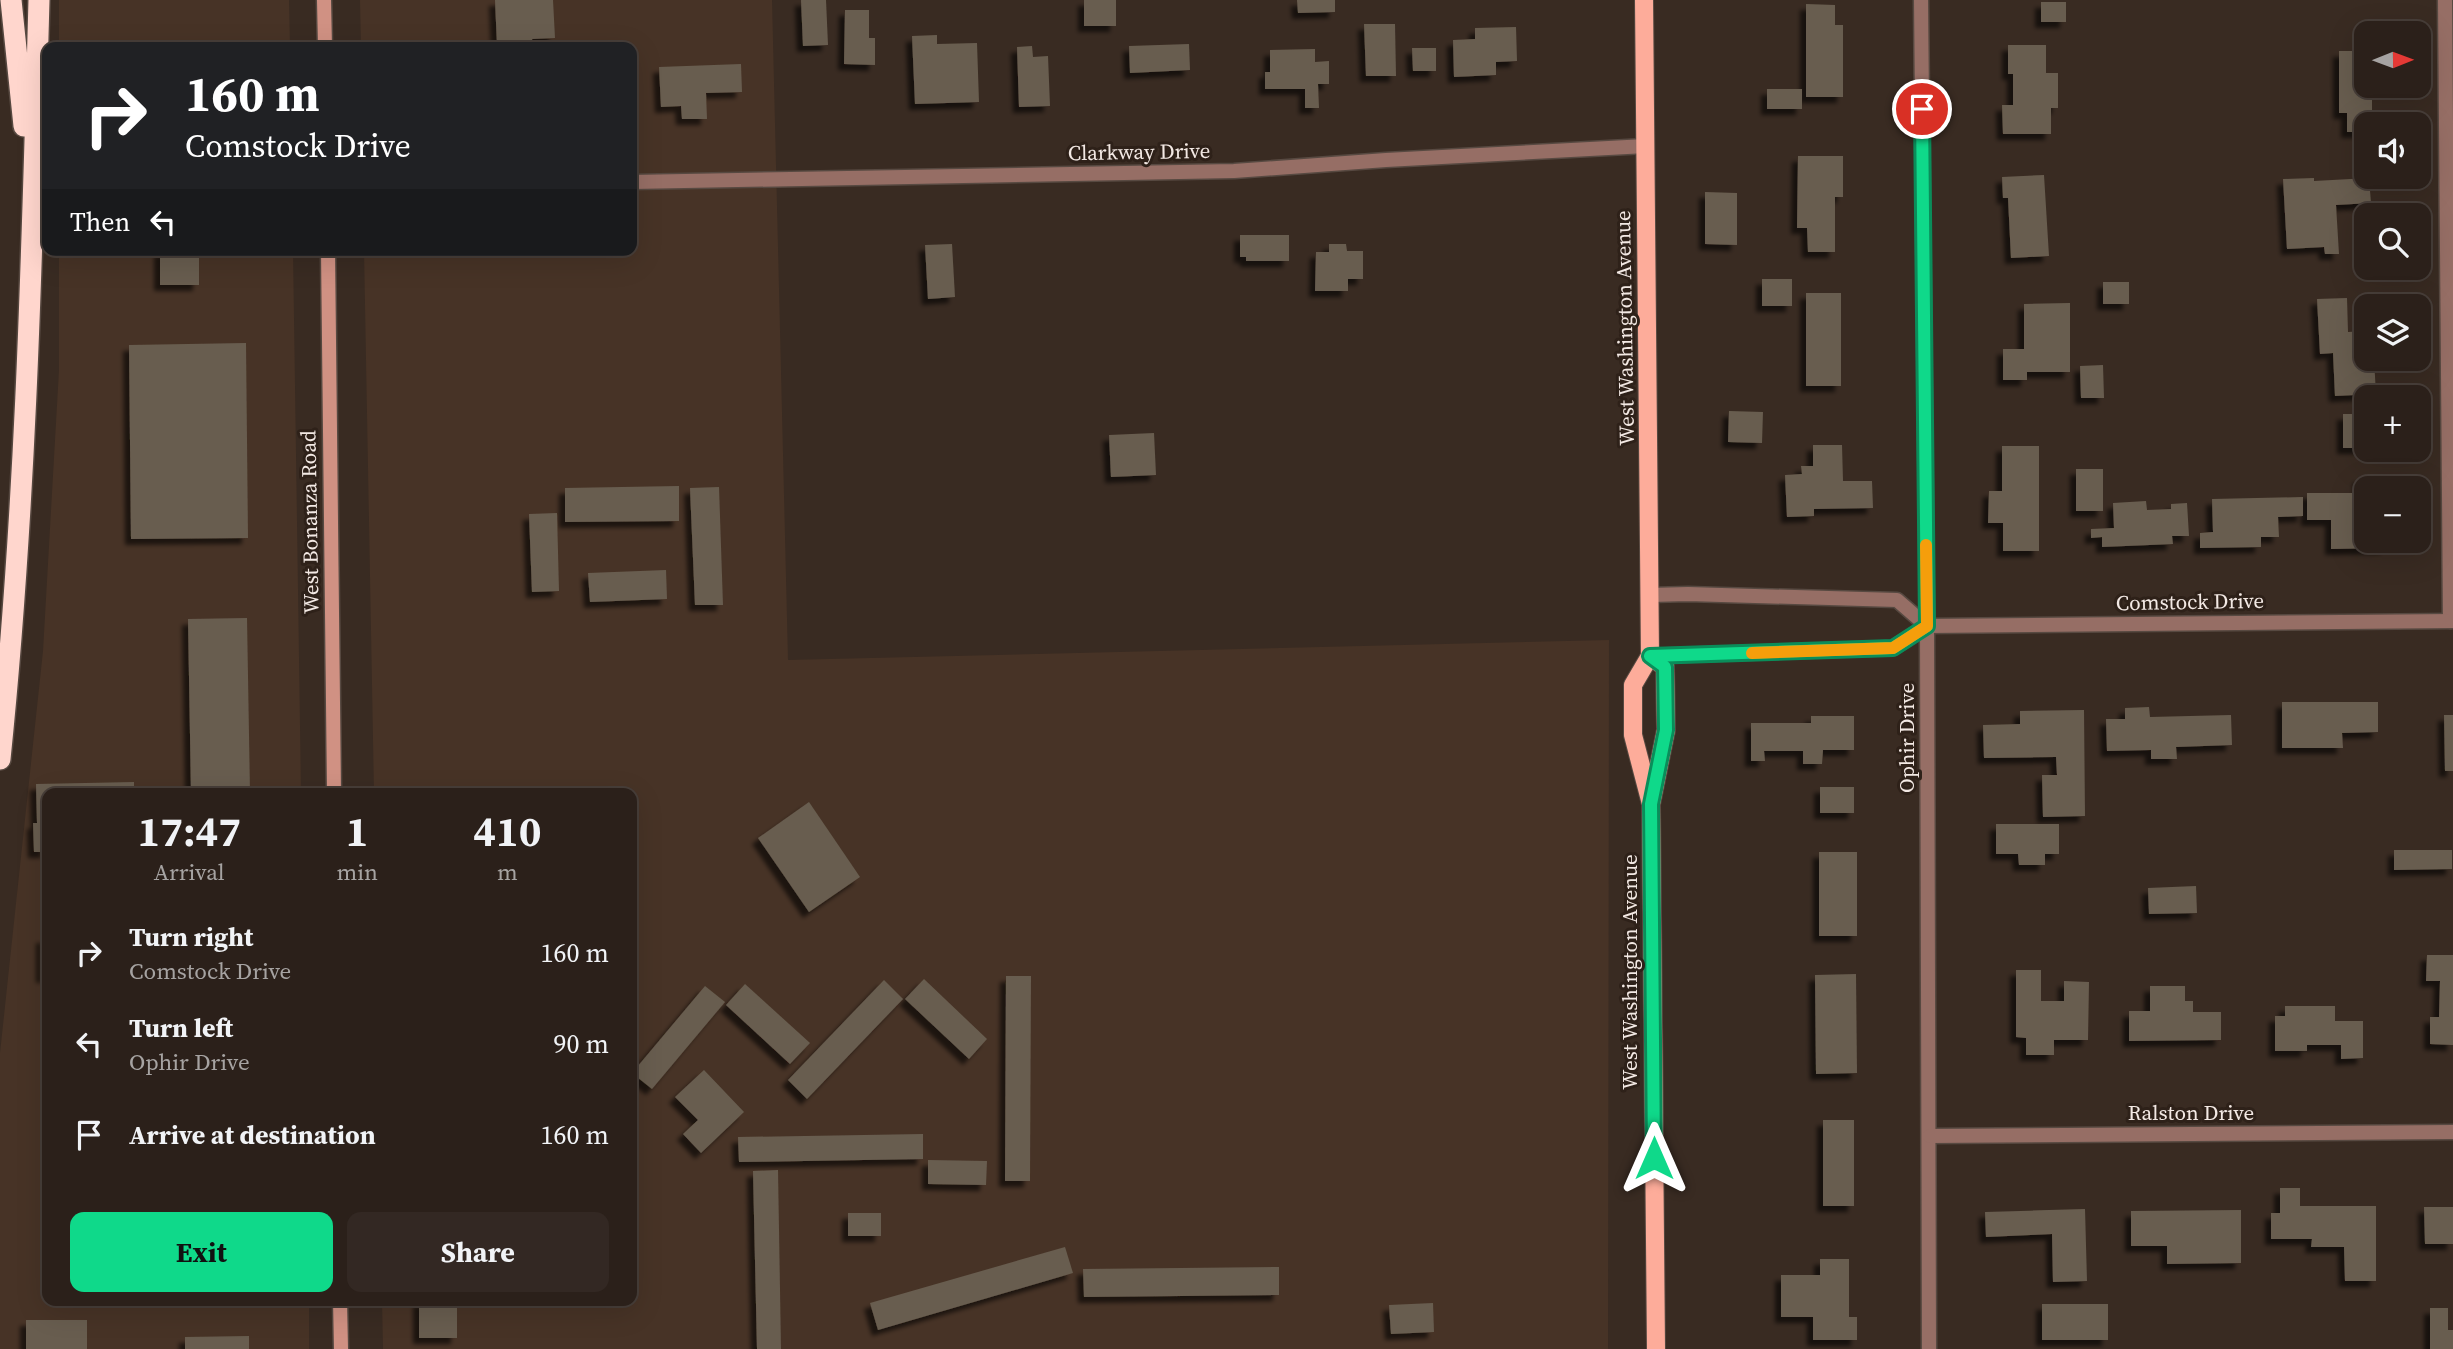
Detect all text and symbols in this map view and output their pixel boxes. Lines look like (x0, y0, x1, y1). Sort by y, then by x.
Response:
north arrow (2354, 21, 2431, 98)
map controls (2354, 21, 2431, 553)
text: 160 m (185, 60, 320, 127)
icon: right (70, 70, 161, 161)
pin (1892, 79, 1952, 139)
icon: arrive (1903, 90, 1941, 128)
button: sound (2354, 112, 2431, 189)
text: Comstock Drive (185, 124, 411, 168)
street label: Clarkway Drive (1067, 136, 1210, 167)
icon: left (144, 203, 182, 241)
button: search (2354, 203, 2431, 280)
text: Then (70, 204, 130, 240)
street label: West Washington Avenue (1608, 210, 1641, 446)
button: layers (2354, 294, 2431, 371)
button: + (2354, 385, 2431, 462)
street label: West Bonanza Road (293, 430, 326, 614)
button: − (2354, 476, 2431, 553)
street label: Comstock Drive (2116, 586, 2264, 617)
street label: Ophir Drive (1892, 683, 1921, 793)
text: 17:47 (137, 802, 241, 860)
text: 1 (346, 802, 369, 860)
text: 410 (473, 802, 542, 860)
street label: West Washington Avenue (1615, 854, 1644, 1090)
text: Arrival (154, 856, 225, 888)
text: min (336, 856, 378, 888)
text: m (497, 856, 518, 888)
text: Turn right (129, 919, 253, 955)
icon: right (70, 934, 108, 972)
text: 160 m (541, 935, 609, 971)
text: Comstock Drive (129, 955, 291, 987)
text: Turn left (129, 1010, 233, 1046)
icon: left (70, 1025, 108, 1063)
text: 90 m (554, 1026, 609, 1062)
text: Ophir Drive (129, 1046, 250, 1078)
street label: Ralston Drive (2128, 1098, 2254, 1127)
icon: arrive (70, 1116, 108, 1154)
text: Arrive at destination (129, 1117, 376, 1153)
text: 160 m (541, 1117, 609, 1153)
position arrow (1617, 1121, 1691, 1195)
button: Exit (70, 1212, 333, 1292)
button: Share (347, 1212, 609, 1292)

